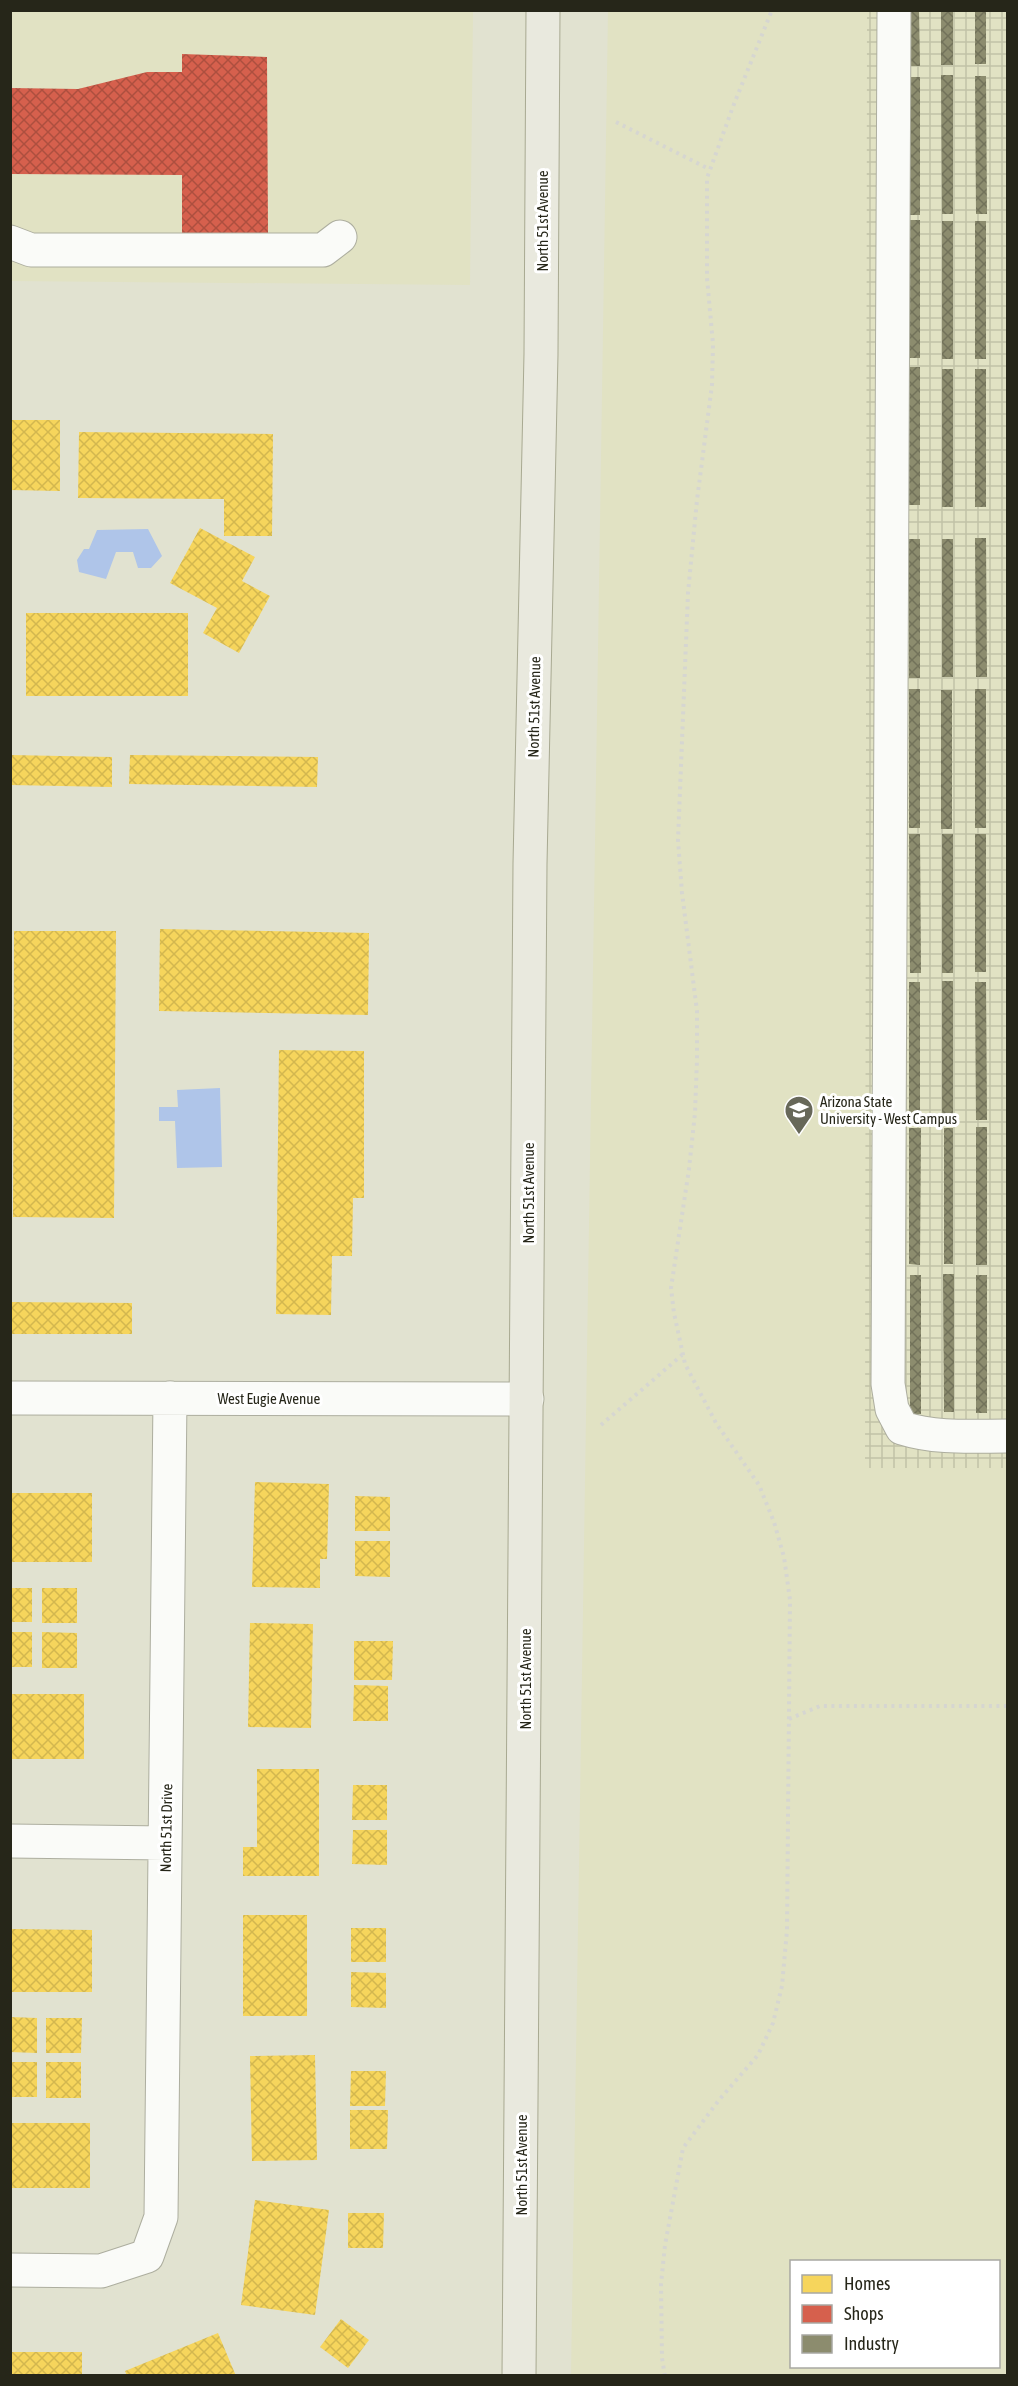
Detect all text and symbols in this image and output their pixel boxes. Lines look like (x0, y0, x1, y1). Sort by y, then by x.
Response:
street label: North 51st Avenue (534, 170, 551, 272)
street label: North 51st Avenue (525, 656, 543, 758)
place label: Arizona State University - West Campus (820, 1093, 957, 1127)
school or university icon: Arizona State University - West Campus (783, 1094, 815, 1136)
street label: North 51st Avenue (520, 1142, 537, 1244)
street label: West Eugie Avenue (218, 1390, 321, 1407)
street label: North 51st Avenue (517, 1628, 534, 1730)
street label: North 51st Drive (157, 1783, 175, 1873)
street label: North 51st Avenue (513, 2114, 530, 2216)
legend (790, 2260, 1000, 2368)
text: Homes (844, 2273, 890, 2294)
text: Shops (844, 2303, 884, 2324)
text: Industry (844, 2333, 899, 2354)

